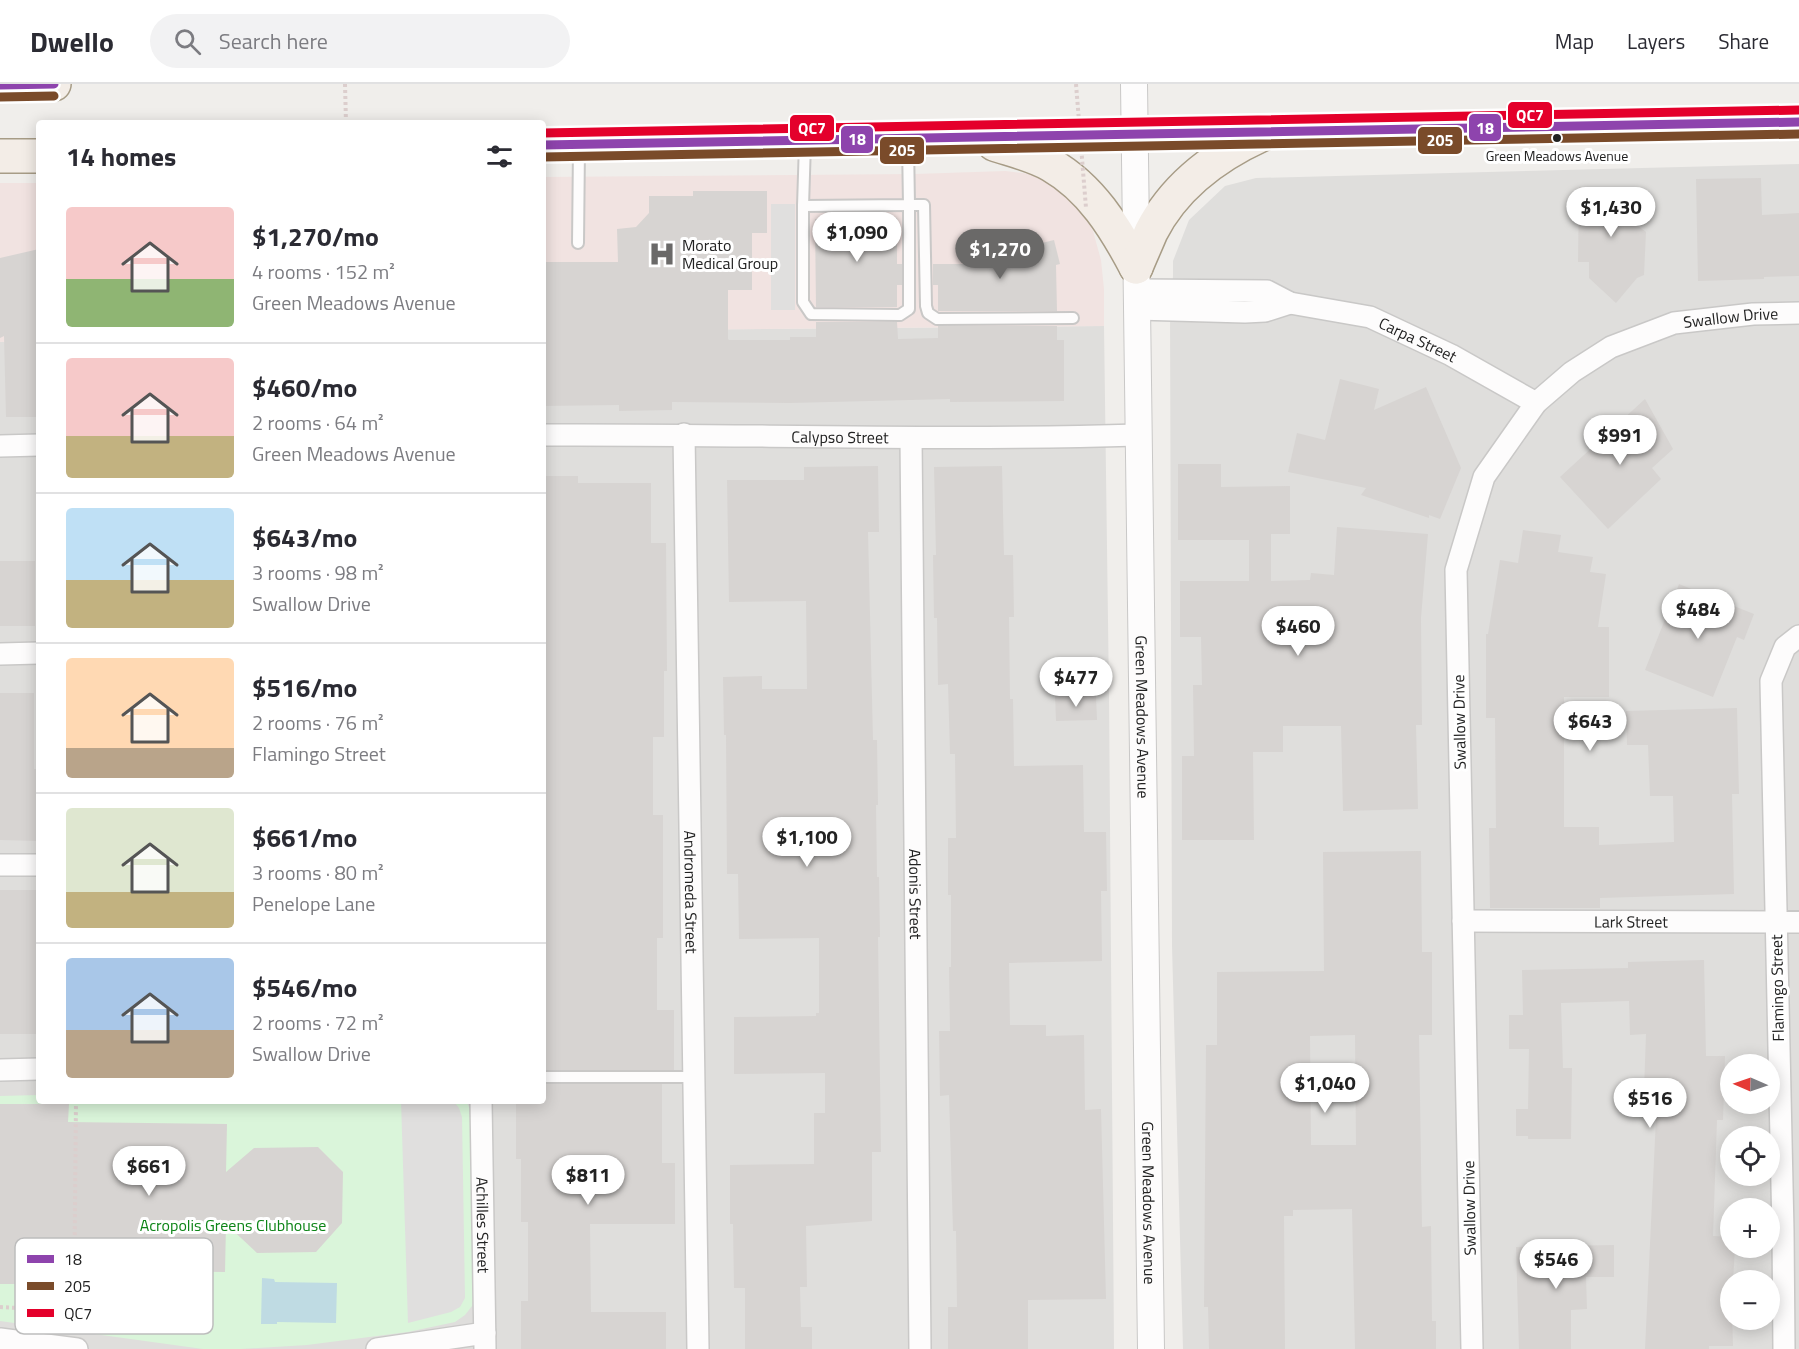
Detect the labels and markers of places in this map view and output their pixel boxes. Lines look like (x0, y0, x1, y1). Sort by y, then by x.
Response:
marker: Green Meadows Avenue (1551, 132, 1563, 144)
place label: Green Meadows Avenue (1486, 145, 1628, 166)
pin: $1,430 (1562, 187, 1660, 238)
pin: $1,090 (808, 212, 906, 263)
pin: $1,270 (951, 229, 1049, 280)
place label: Morato Medical Group (682, 233, 778, 275)
hospital icon: Morato Medical Group (647, 239, 677, 269)
pin: $991 (1584, 415, 1656, 466)
pin: $484 (1662, 589, 1734, 640)
pin: $460 (1262, 606, 1334, 657)
pin: $477 (1040, 657, 1112, 708)
pin: $643 (1554, 701, 1626, 752)
pin: $1,100 (758, 817, 856, 868)
pin: $1,040 (1276, 1063, 1374, 1114)
pin: $516 (1614, 1078, 1686, 1129)
pin: $661 (113, 1146, 185, 1197)
pin: $811 (552, 1155, 624, 1206)
pin: $546 (1520, 1239, 1592, 1290)

